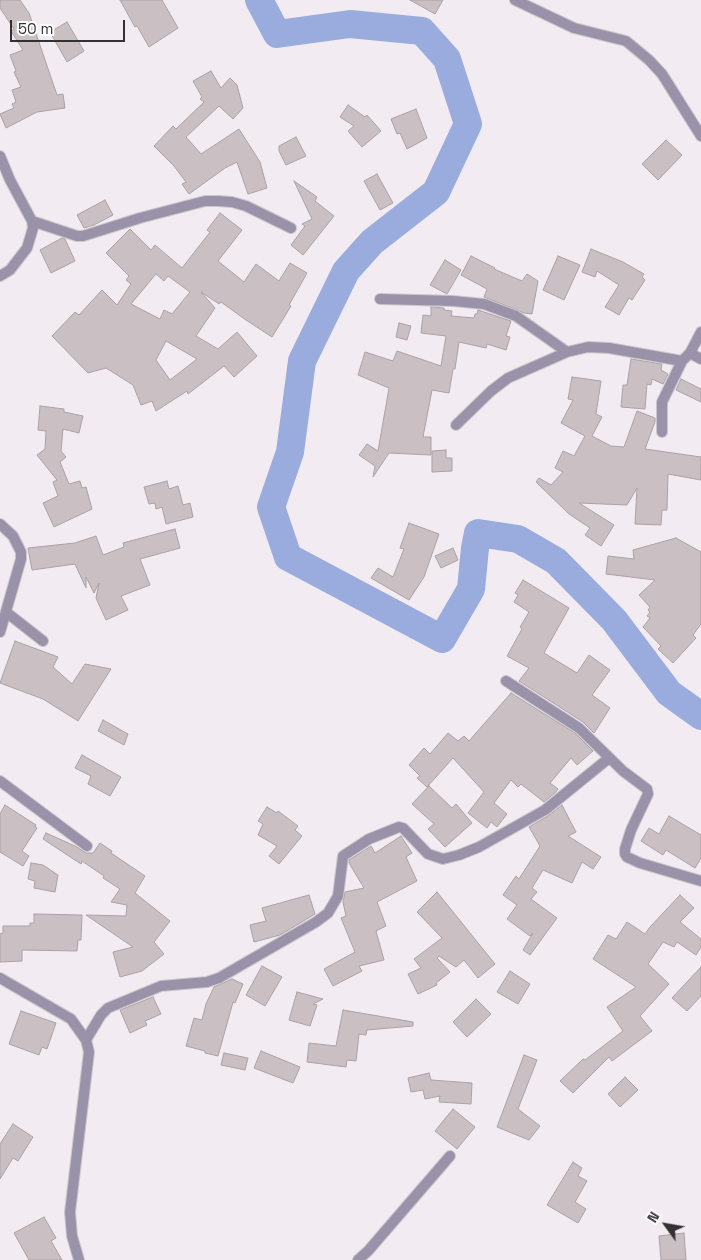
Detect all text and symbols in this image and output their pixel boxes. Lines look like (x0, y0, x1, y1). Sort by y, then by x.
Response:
scale bar (12, 10, 128, 42)
text: 50 m (18, 19, 53, 38)
north arrow (641, 1200, 691, 1250)
text: N (643, 1208, 663, 1226)

